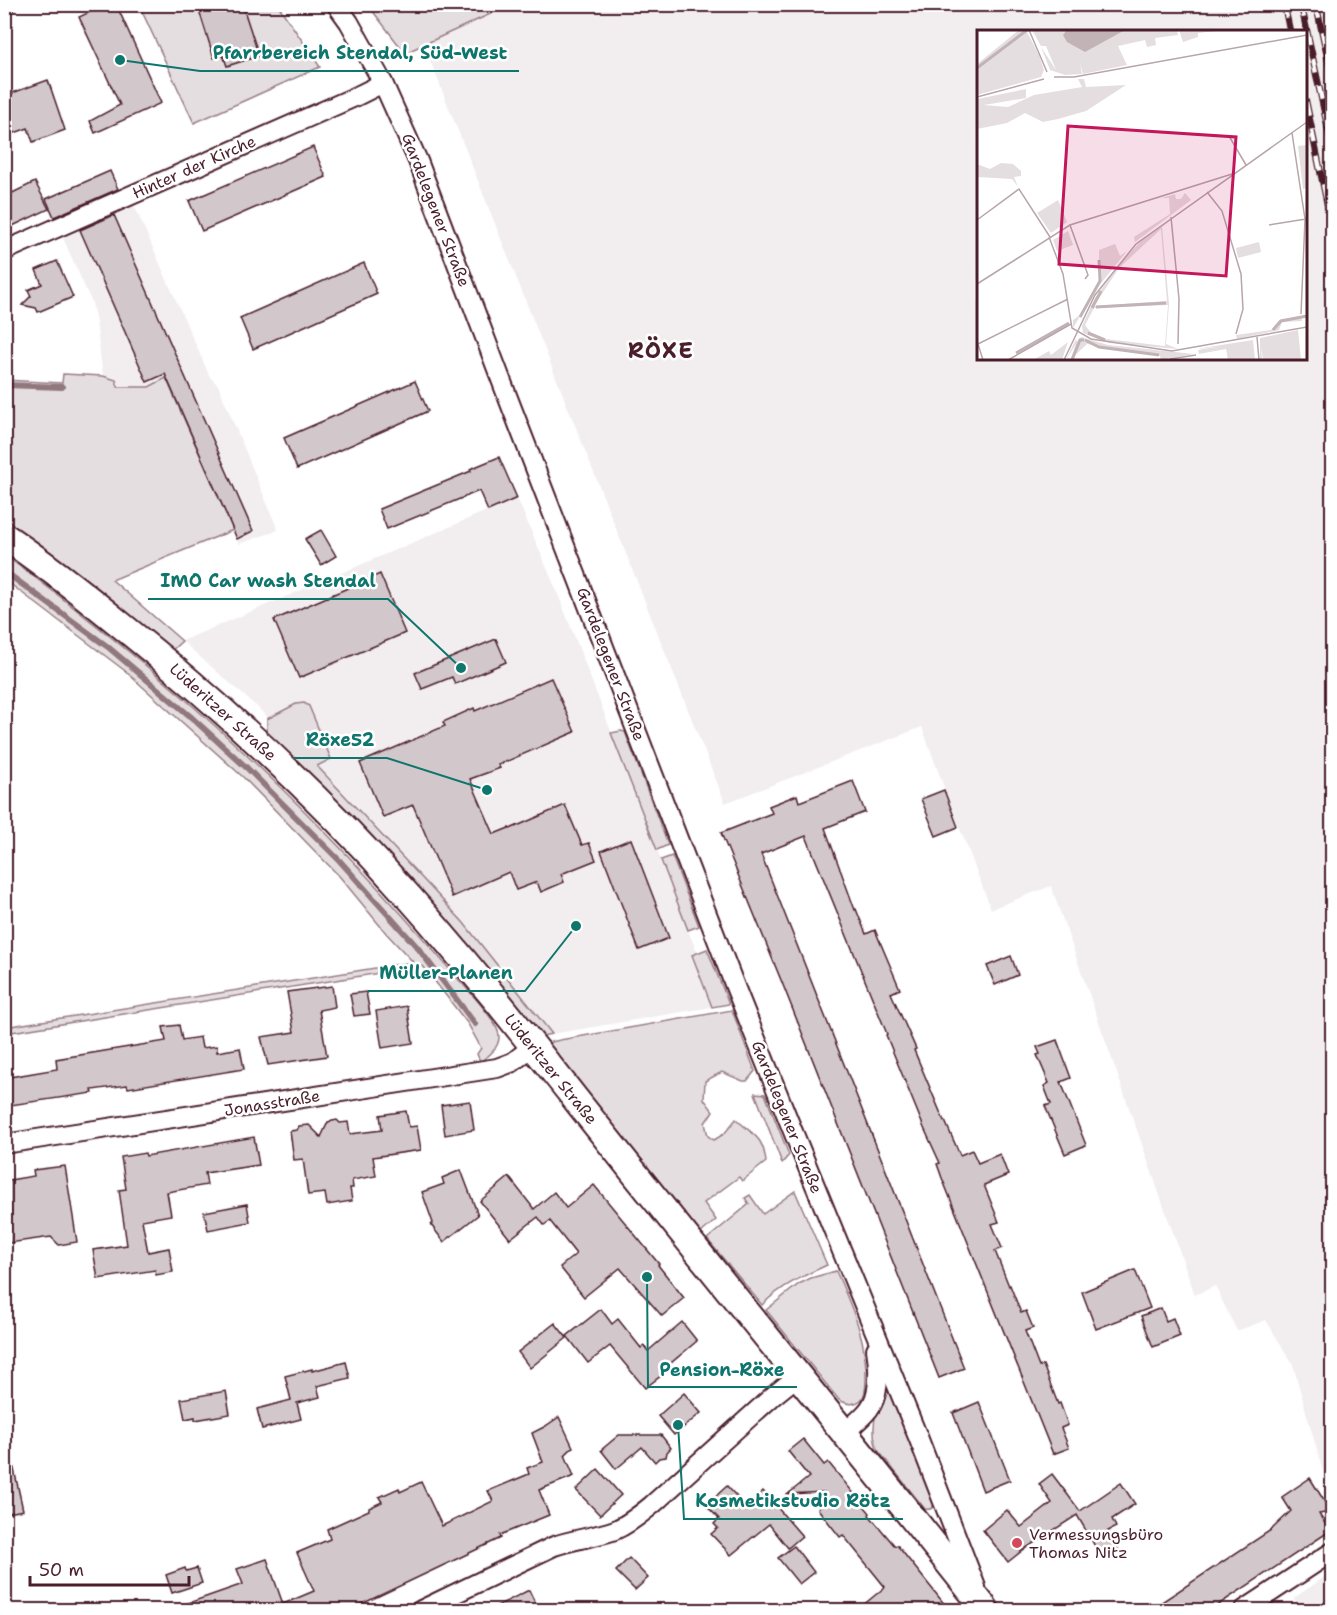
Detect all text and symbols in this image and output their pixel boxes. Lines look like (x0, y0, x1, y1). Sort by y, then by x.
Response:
inset map (977, 30, 1307, 360)
callout: Pfarrbereich Stendal, Süd-West (200, 35, 519, 71)
text: Pfarrbereich Stendal, Süd-West (213, 41, 508, 65)
street label: Hinter der Kirche (129, 130, 259, 204)
street label: Gardelegener Straße (397, 130, 475, 290)
district label: RÖXE (628, 336, 694, 365)
callout: IMO Car wash Stendal (148, 563, 388, 599)
text: IMO Car wash Stendal (160, 569, 376, 593)
street label: Gardelegener Straße (572, 584, 650, 744)
street label: Lüderitzer Straße (165, 658, 281, 766)
callout: Röxe52 (294, 722, 387, 758)
text: Röxe52 (306, 728, 375, 752)
callout: Müller-Planen (368, 955, 525, 991)
text: Müller-Planen (379, 961, 513, 985)
street label: Lüderitzer Straße (500, 1009, 602, 1129)
street label: Gardelegener Straße (747, 1038, 827, 1196)
street label: Jonasstraße (223, 1085, 321, 1121)
callout: Pension-Röxe (648, 1351, 797, 1387)
text: Pension-Röxe (659, 1358, 785, 1382)
callout: Kosmetikstudio Rötz (684, 1483, 903, 1519)
text: Kosmetikstudio Rötz (695, 1489, 891, 1513)
place label: Vermessungsbüro Thomas Nitz (1029, 1524, 1163, 1563)
marker: Vermessungsbüro Thomas Nitz (1010, 1536, 1024, 1550)
scale bar (30, 1549, 189, 1587)
text: 50 m (39, 1558, 84, 1582)

